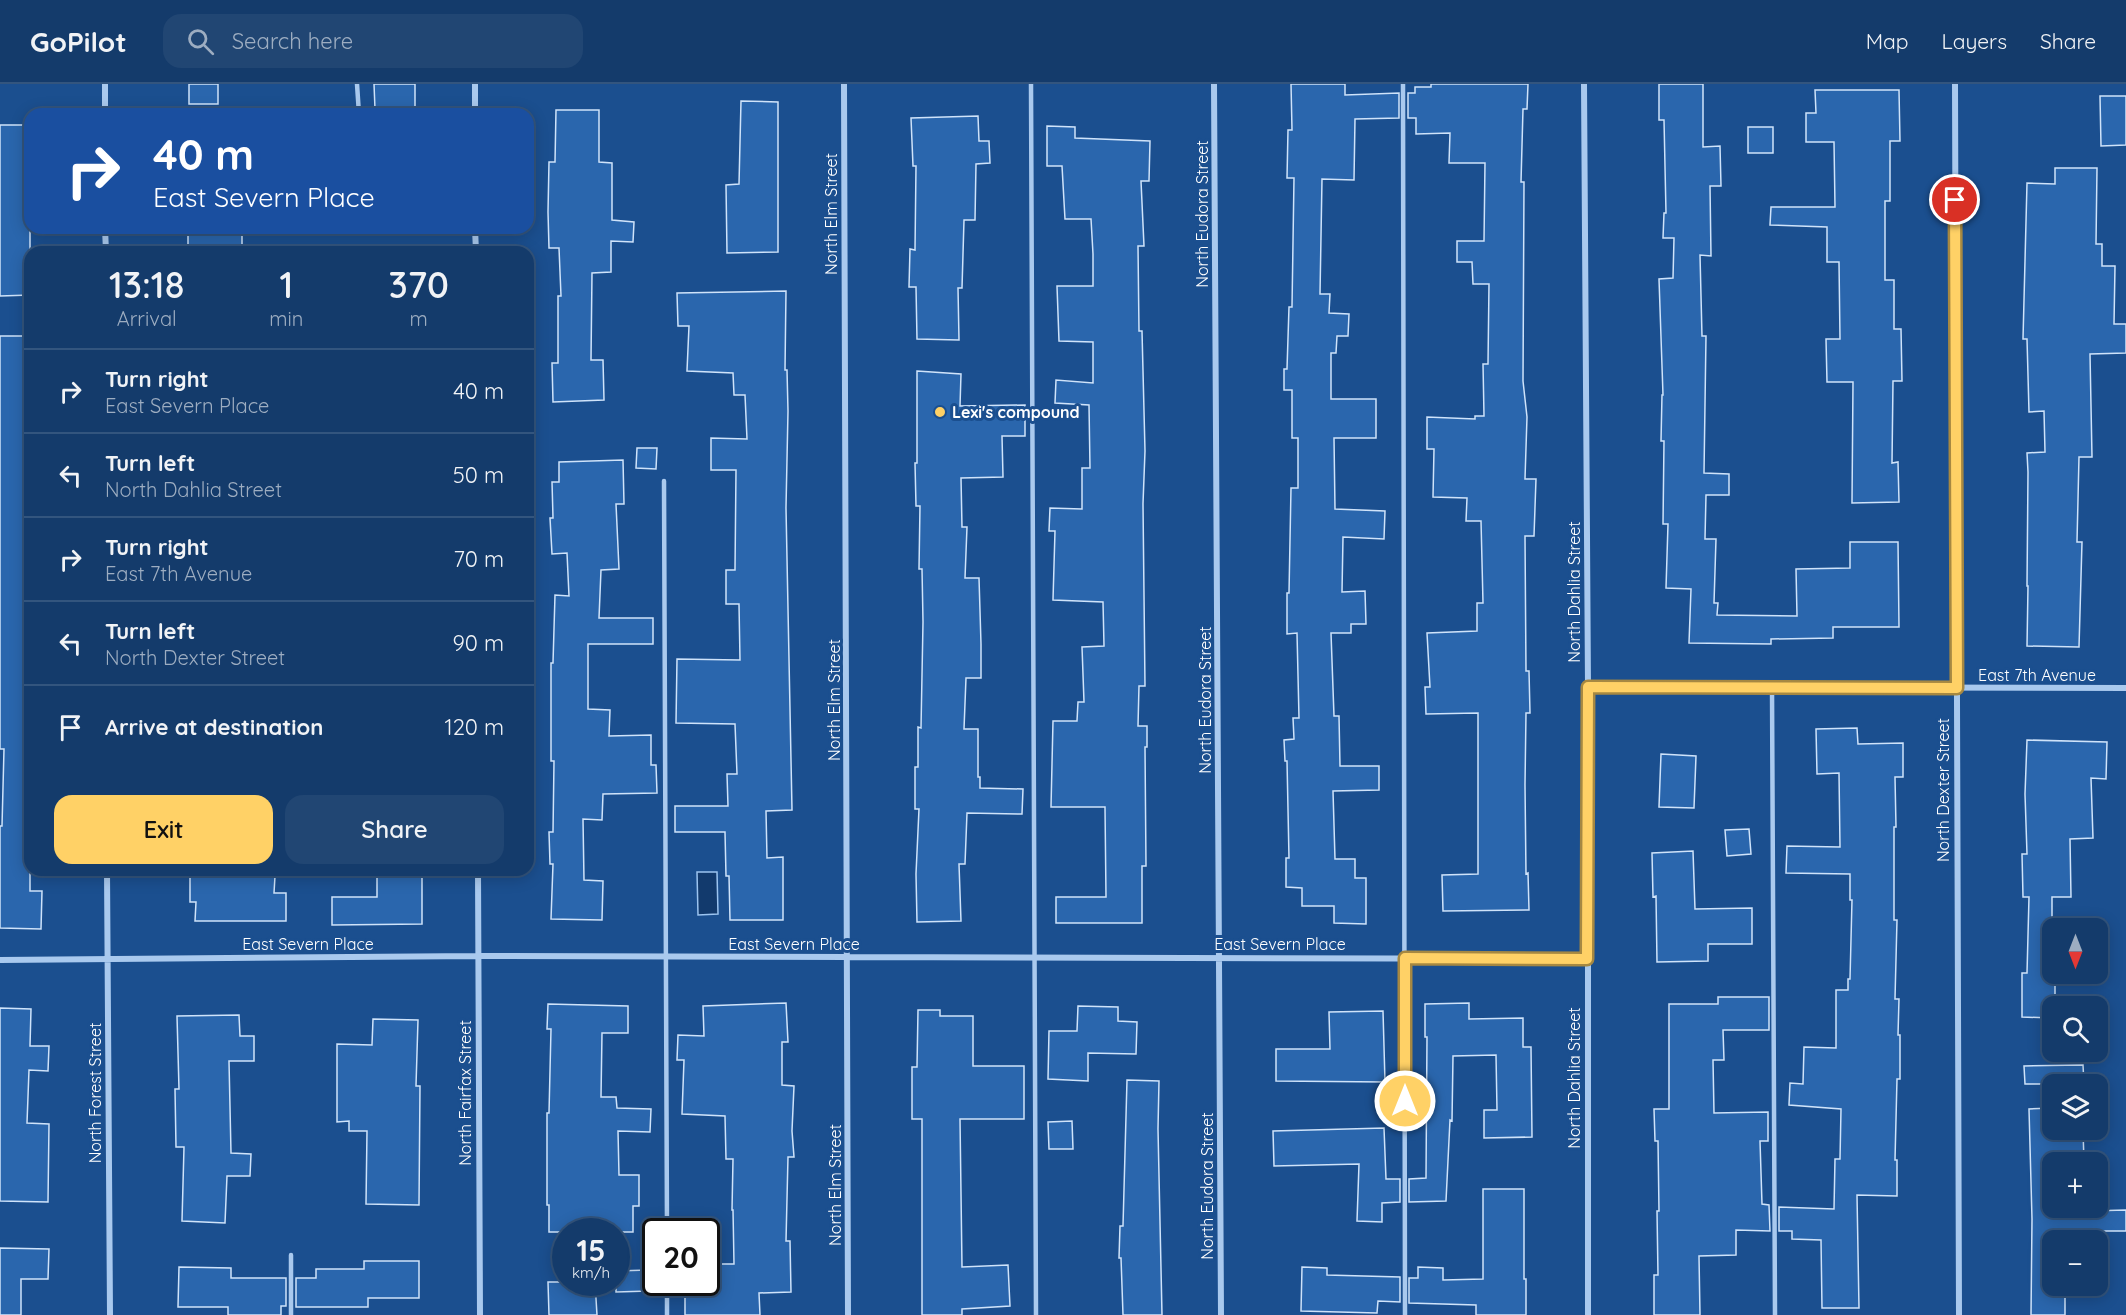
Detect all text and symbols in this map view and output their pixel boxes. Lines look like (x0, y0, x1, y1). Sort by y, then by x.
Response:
search box (163, 14, 583, 68)
text: GoPilot (30, 24, 127, 59)
icon: search (184, 25, 217, 58)
text: Search here (232, 27, 353, 55)
text: Map (1866, 28, 1909, 54)
text: Layers (1942, 28, 2007, 54)
text: Share (2040, 28, 2096, 54)
text: 40 m (153, 128, 254, 181)
icon: right (54, 132, 132, 210)
street label: North Eudora Street (1192, 140, 1212, 288)
street label: North Elm Street (821, 153, 841, 275)
pin (1929, 174, 1980, 225)
text: East Severn Place (153, 180, 375, 214)
icon: arrive (1938, 183, 1971, 216)
text: 13:18 (109, 262, 184, 307)
text: 1 (279, 262, 293, 307)
text: 370 (389, 262, 449, 307)
text: Arrival (117, 306, 177, 331)
text: min (269, 306, 303, 331)
text: m (410, 306, 428, 331)
text: Turn right (105, 365, 209, 393)
icon: right (54, 375, 87, 408)
text: 40 m (453, 377, 504, 405)
text: East Severn Place (105, 393, 269, 418)
place label: Lexi's compound (952, 402, 1080, 422)
marker: Lexi's compound (933, 405, 947, 419)
text: Turn left (105, 449, 195, 477)
icon: left (54, 459, 87, 492)
text: 50 m (453, 461, 504, 489)
text: North Dahlia Street (105, 477, 282, 502)
street label: North Dahlia Street (1564, 521, 1584, 663)
text: Turn right (105, 533, 209, 561)
icon: right (54, 543, 87, 576)
text: 70 m (454, 545, 504, 573)
text: East 7th Avenue (105, 561, 252, 586)
text: Turn left (105, 617, 195, 645)
street label: North Eudora Street (1195, 626, 1215, 774)
icon: left (54, 627, 87, 660)
text: 90 m (453, 629, 504, 657)
street label: North Elm Street (824, 639, 844, 761)
text: North Dexter Street (105, 645, 285, 670)
street label: East 7th Avenue (1978, 665, 2096, 685)
icon: arrive (54, 711, 87, 744)
text: Arrive at destination (105, 713, 323, 741)
text: 120 m (445, 713, 504, 741)
street label: North Dexter Street (1933, 718, 1953, 862)
button: Exit (54, 795, 273, 864)
button: Share (285, 795, 504, 864)
north arrow (2042, 918, 2108, 984)
map controls (2042, 918, 2108, 1296)
street label: East Severn Place (242, 934, 374, 954)
street label: East Severn Place (728, 934, 860, 954)
street label: East Severn Place (1214, 934, 1346, 954)
button: search (2042, 996, 2108, 1062)
street label: North Dahlia Street (1564, 1007, 1584, 1149)
street label: North Fairfax Street (455, 1020, 475, 1166)
street label: North Forest Street (85, 1023, 105, 1163)
position arrow (1373, 1069, 1437, 1133)
button: layers (2042, 1074, 2108, 1140)
street label: North Eudora Street (1197, 1112, 1217, 1260)
street label: North Elm Street (825, 1124, 845, 1246)
button: + (2042, 1152, 2108, 1218)
speed limit sign: 20 (642, 1218, 720, 1296)
button: − (2042, 1230, 2108, 1296)
text: 15 (577, 1231, 605, 1269)
text: km/h (572, 1263, 610, 1282)

